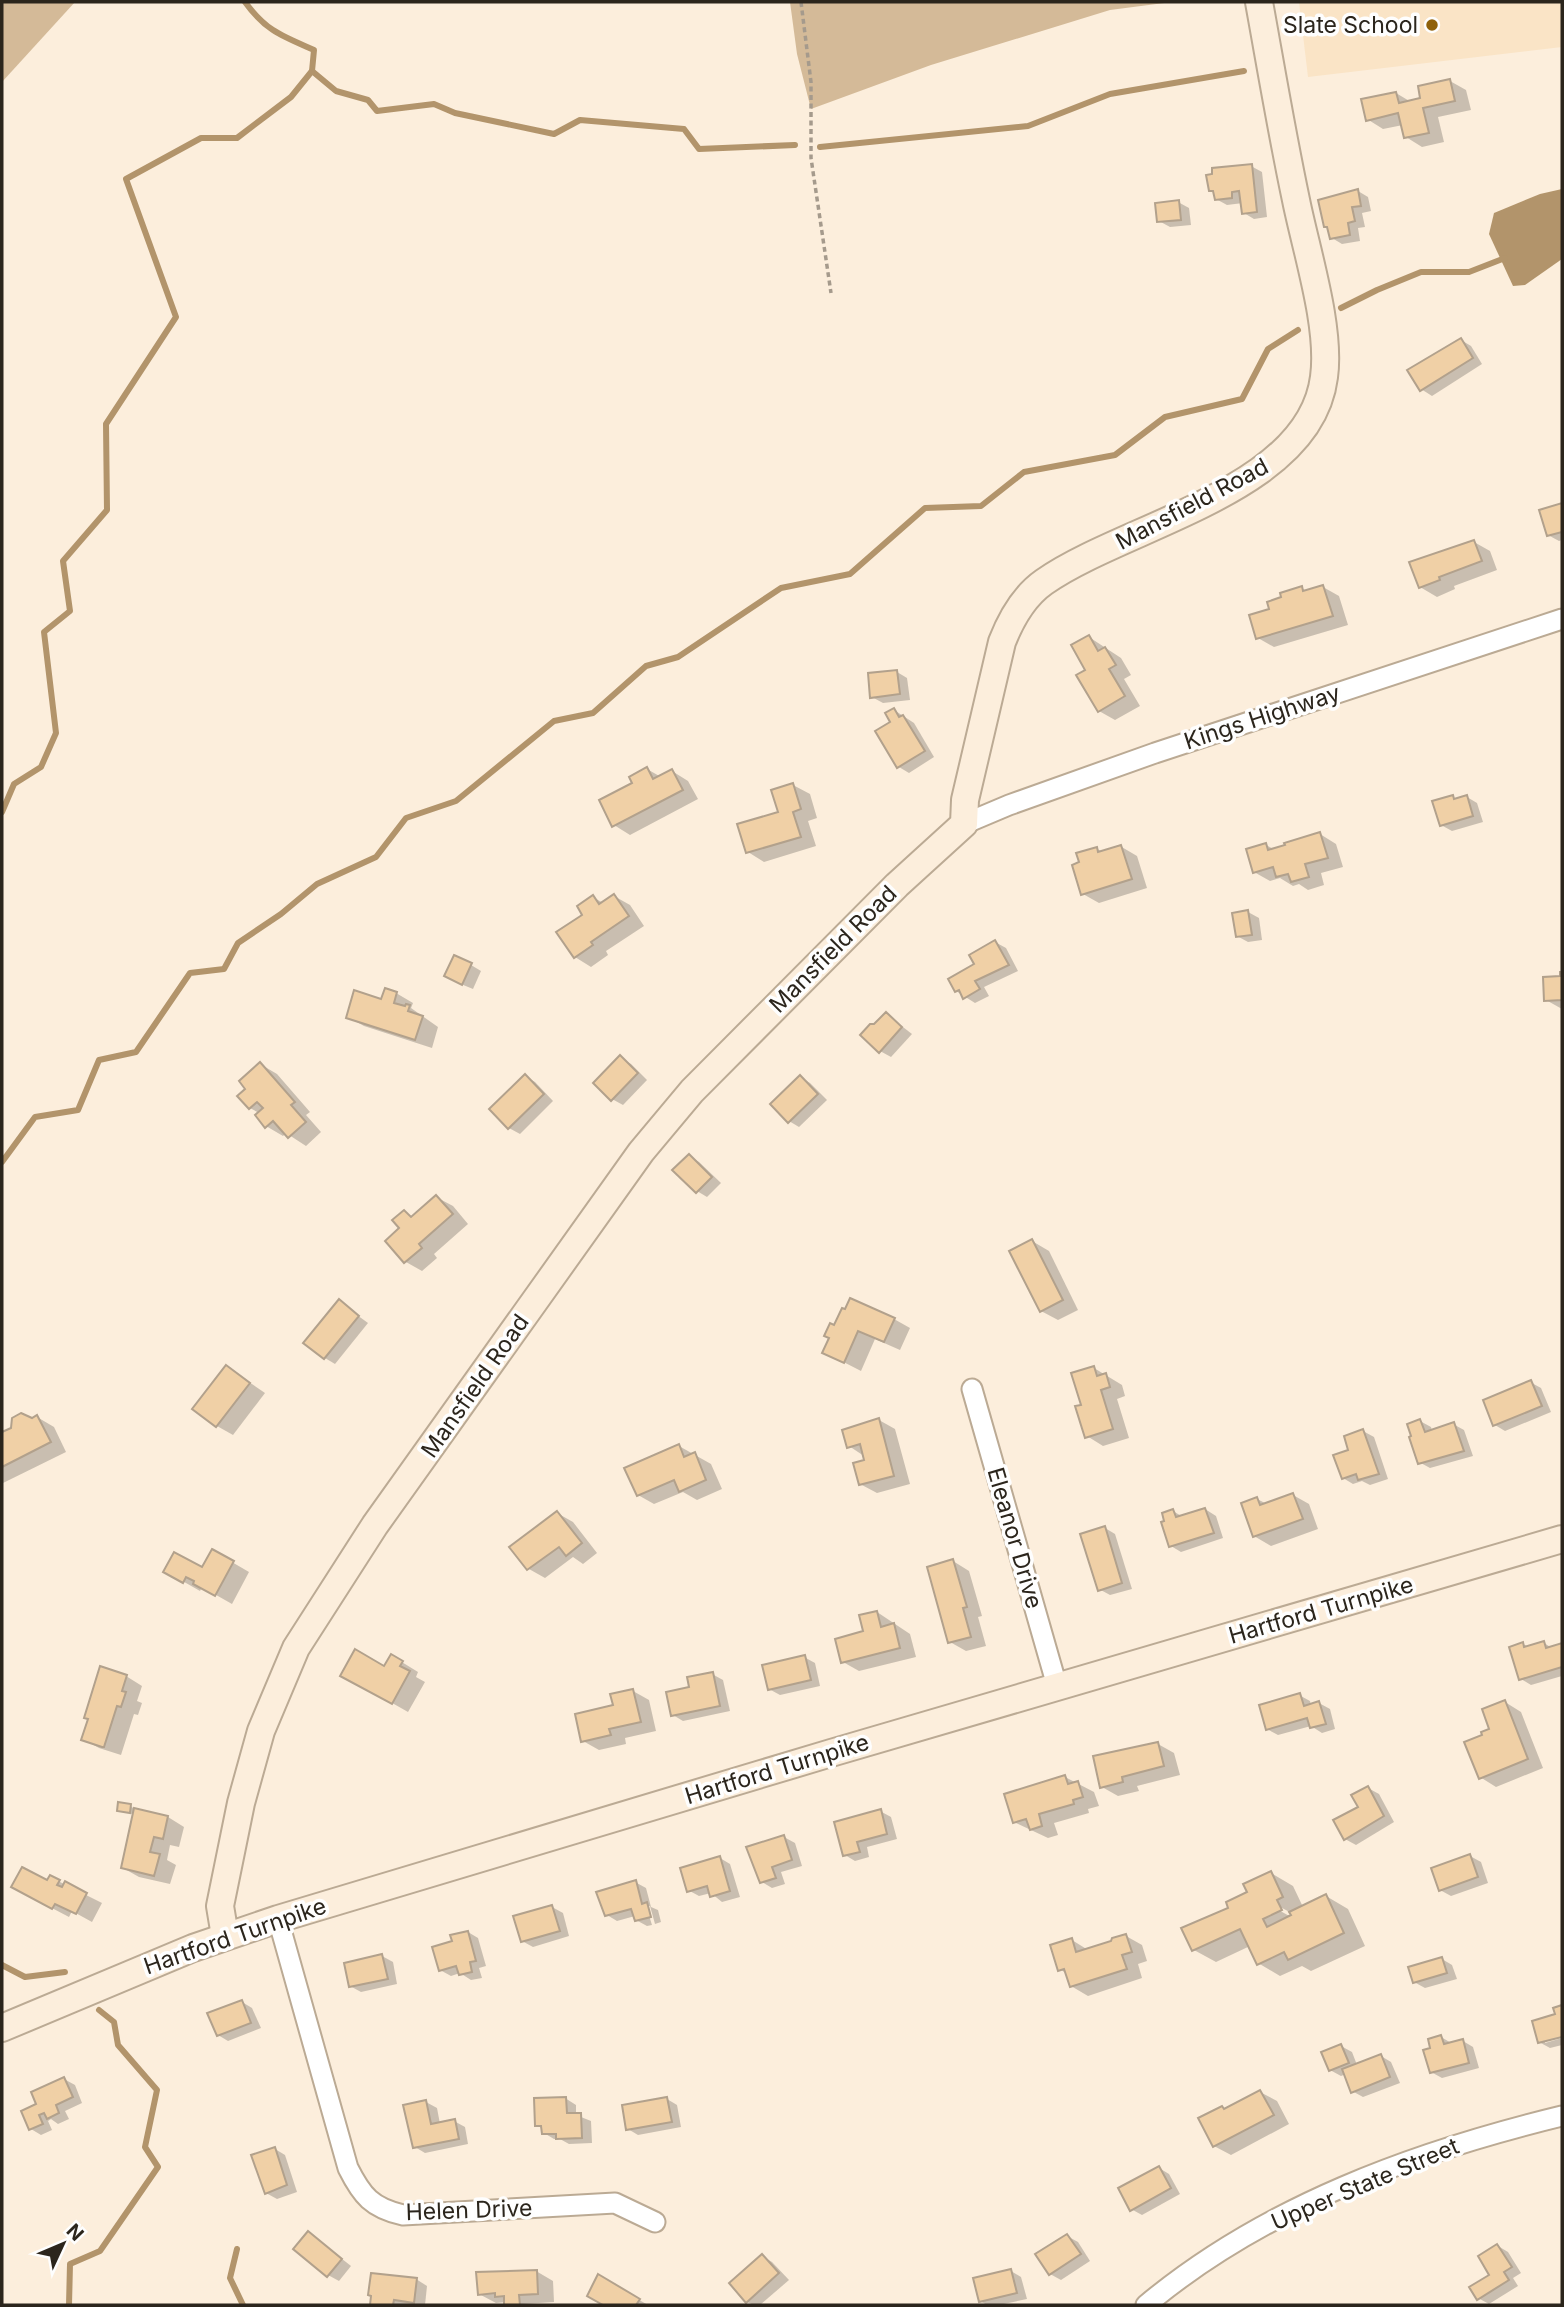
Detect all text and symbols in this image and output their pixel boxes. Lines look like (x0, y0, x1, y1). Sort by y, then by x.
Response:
place label: Slate School (1283, 11, 1418, 39)
marker: Slate School (1424, 17, 1440, 33)
street label: Mansfield Road (1111, 452, 1273, 556)
street label: Kings Highway (1180, 679, 1344, 755)
street label: Mansfield Road (764, 880, 902, 1018)
street label: Mansfield Road (415, 1309, 535, 1463)
street label: Eleanor Drive (981, 1464, 1049, 1612)
street label: Hartford Turnpike (1225, 1570, 1417, 1650)
street label: Hartford Turnpike (682, 1728, 872, 1810)
street label: Hartford Turnpike (140, 1892, 330, 1980)
street label: Upper State Street (1267, 2132, 1464, 2236)
street label: Helen Drive (405, 2194, 533, 2226)
north arrow (28, 2209, 98, 2279)
text: N (62, 2219, 88, 2246)

